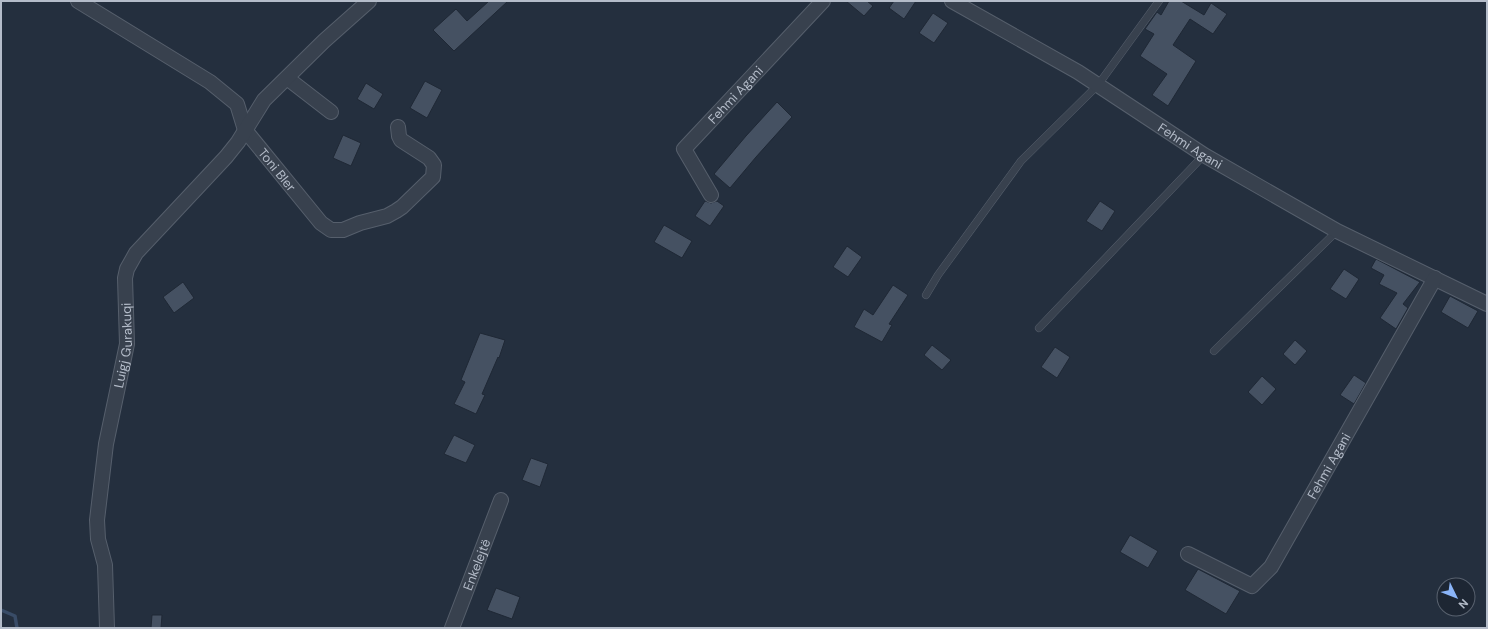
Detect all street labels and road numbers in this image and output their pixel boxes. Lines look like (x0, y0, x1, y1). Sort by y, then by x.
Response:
street label: Fehmi Agani (704, 62, 767, 127)
street label: Fehmi Agani (1155, 119, 1225, 173)
street label: Toni Bler (254, 145, 300, 195)
street label: Luigj Gurakuqi (110, 302, 136, 390)
street label: Fehmi Agani (1303, 430, 1354, 502)
street label: Enkelejtë (459, 536, 494, 593)

